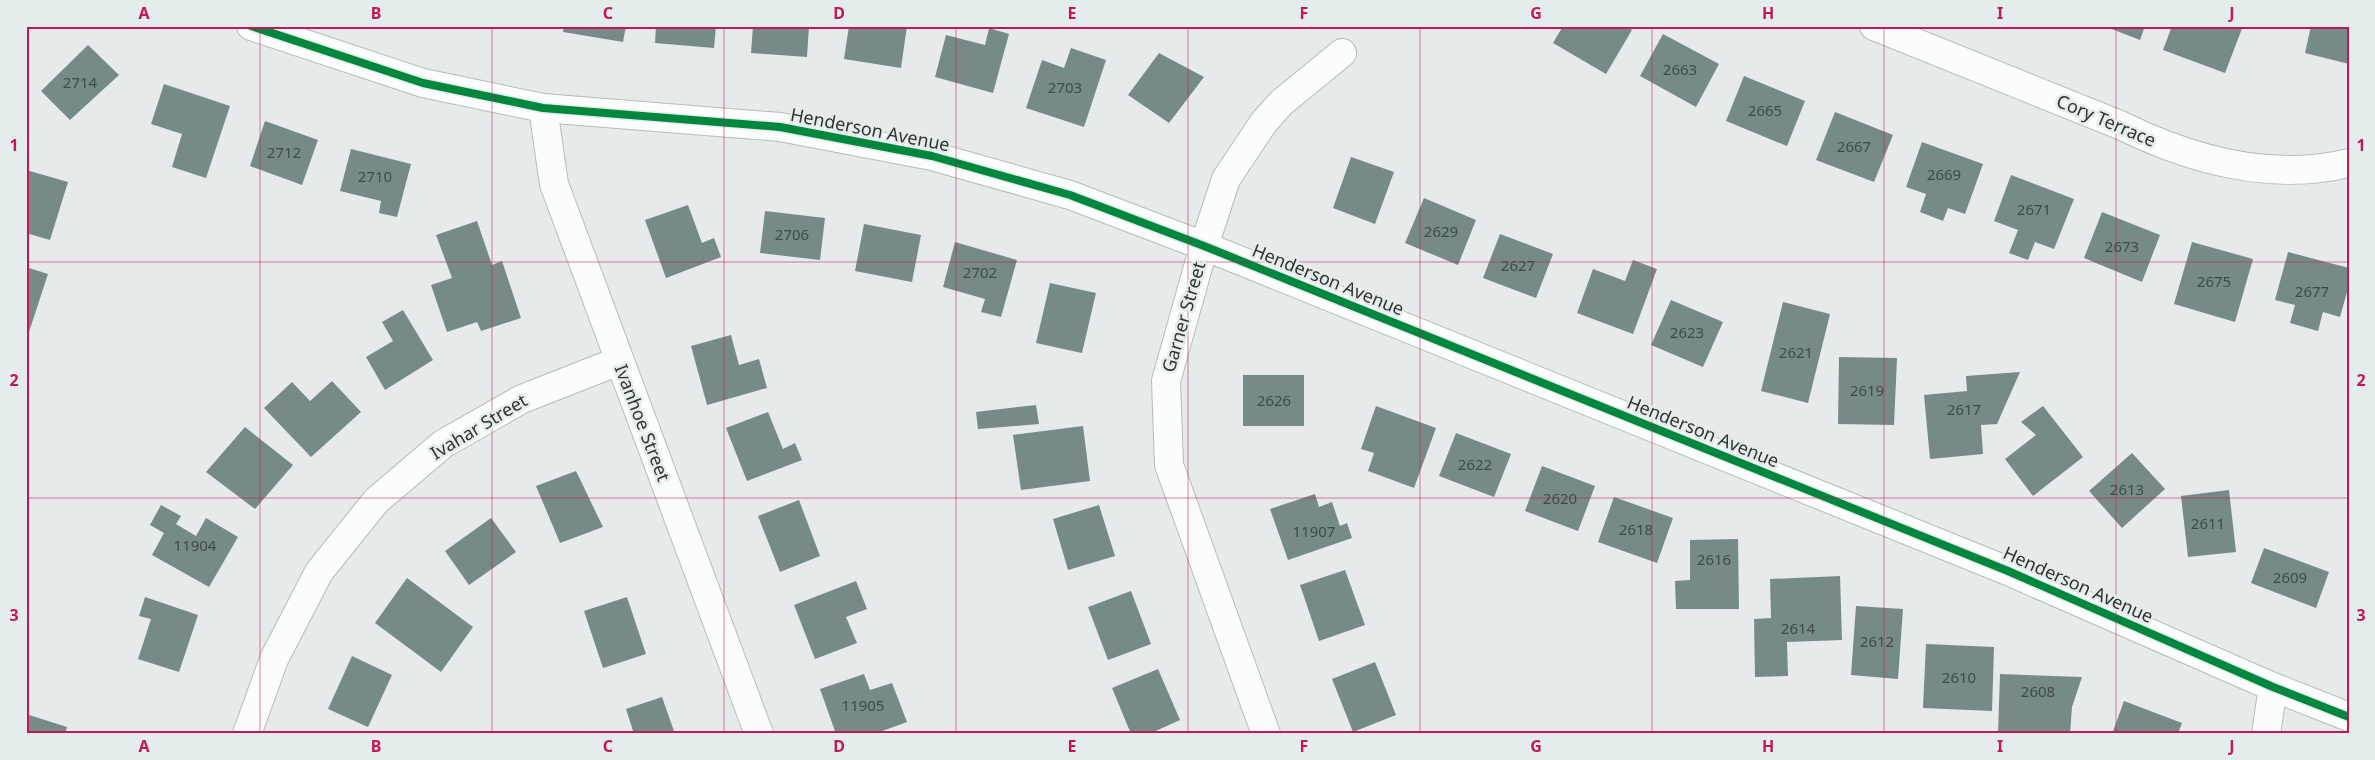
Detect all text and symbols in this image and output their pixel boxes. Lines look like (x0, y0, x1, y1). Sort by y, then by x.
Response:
text: A (138, 2, 150, 24)
text: B (371, 2, 381, 24)
text: C (603, 2, 613, 24)
text: D (833, 2, 845, 24)
text: E (1068, 2, 1077, 24)
text: F (1300, 2, 1308, 24)
text: G (1530, 2, 1542, 24)
text: H (1762, 2, 1774, 24)
text: I (1997, 2, 2003, 24)
text: J (2227, 2, 2235, 24)
house number: 2663 (1663, 59, 1697, 79)
house number: 2714 (63, 72, 98, 92)
house number: 2703 (1048, 77, 1082, 97)
street label: Cory Terrace (2053, 88, 2160, 152)
house number: 2665 (1748, 100, 1782, 120)
street label: Henderson Avenue (788, 102, 952, 156)
text: 1 (9, 134, 19, 156)
text: 1 (2356, 134, 2366, 156)
house number: 2667 (1837, 136, 1871, 156)
house number: 2712 (267, 142, 301, 162)
house number: 2669 (1927, 164, 1961, 184)
house number: 2710 (358, 166, 392, 186)
house number: 2671 (2017, 199, 2051, 219)
house number: 2629 (1424, 221, 1458, 241)
house number: 2706 (775, 224, 809, 244)
house number: 2673 (2105, 236, 2139, 256)
street label: Henderson Avenue (1249, 238, 1408, 321)
house number: 2627 (1501, 255, 1535, 275)
street label: Garner Street (1156, 258, 1210, 375)
house number: 2702 (963, 262, 997, 282)
house number: 2675 (2197, 271, 2231, 291)
house number: 2677 (2295, 281, 2329, 301)
house number: 2623 (1670, 322, 1704, 342)
house number: 2621 (1779, 342, 1813, 362)
street label: Ivanhoe Street (610, 361, 676, 485)
text: 2 (9, 369, 19, 391)
text: 2 (2356, 369, 2366, 391)
house number: 2619 (1850, 380, 1884, 400)
street label: Ivahar Street (426, 388, 532, 464)
house number: 2626 (1257, 390, 1291, 410)
street label: Henderson Avenue (1624, 390, 1783, 473)
house number: 2617 (1947, 399, 1981, 419)
house number: 2622 (1458, 454, 1492, 474)
house number: 2613 (2110, 479, 2144, 499)
house number: 2620 (1543, 488, 1577, 508)
house number: 2611 (2191, 513, 2225, 533)
house number: 2618 (1619, 519, 1653, 539)
house number: 11907 (1293, 521, 1335, 541)
house number: 11904 (174, 535, 217, 555)
street label: Henderson Avenue (2000, 540, 2157, 628)
house number: 2616 (1697, 549, 1731, 569)
house number: 2609 (2273, 567, 2307, 587)
text: 3 (9, 604, 19, 626)
text: 3 (2356, 604, 2366, 626)
house number: 2614 (1781, 618, 1816, 638)
house number: 2612 (1860, 631, 1894, 651)
house number: 2610 (1942, 667, 1976, 687)
house number: 2608 (2021, 681, 2055, 701)
house number: 11905 (842, 695, 884, 715)
text: A (138, 735, 150, 757)
text: B (371, 735, 381, 757)
text: C (603, 735, 613, 757)
text: D (833, 735, 845, 757)
text: E (1068, 735, 1077, 757)
text: F (1300, 735, 1308, 757)
text: G (1530, 735, 1542, 757)
text: H (1762, 735, 1774, 757)
text: I (1997, 735, 2003, 757)
text: J (2227, 735, 2235, 757)

